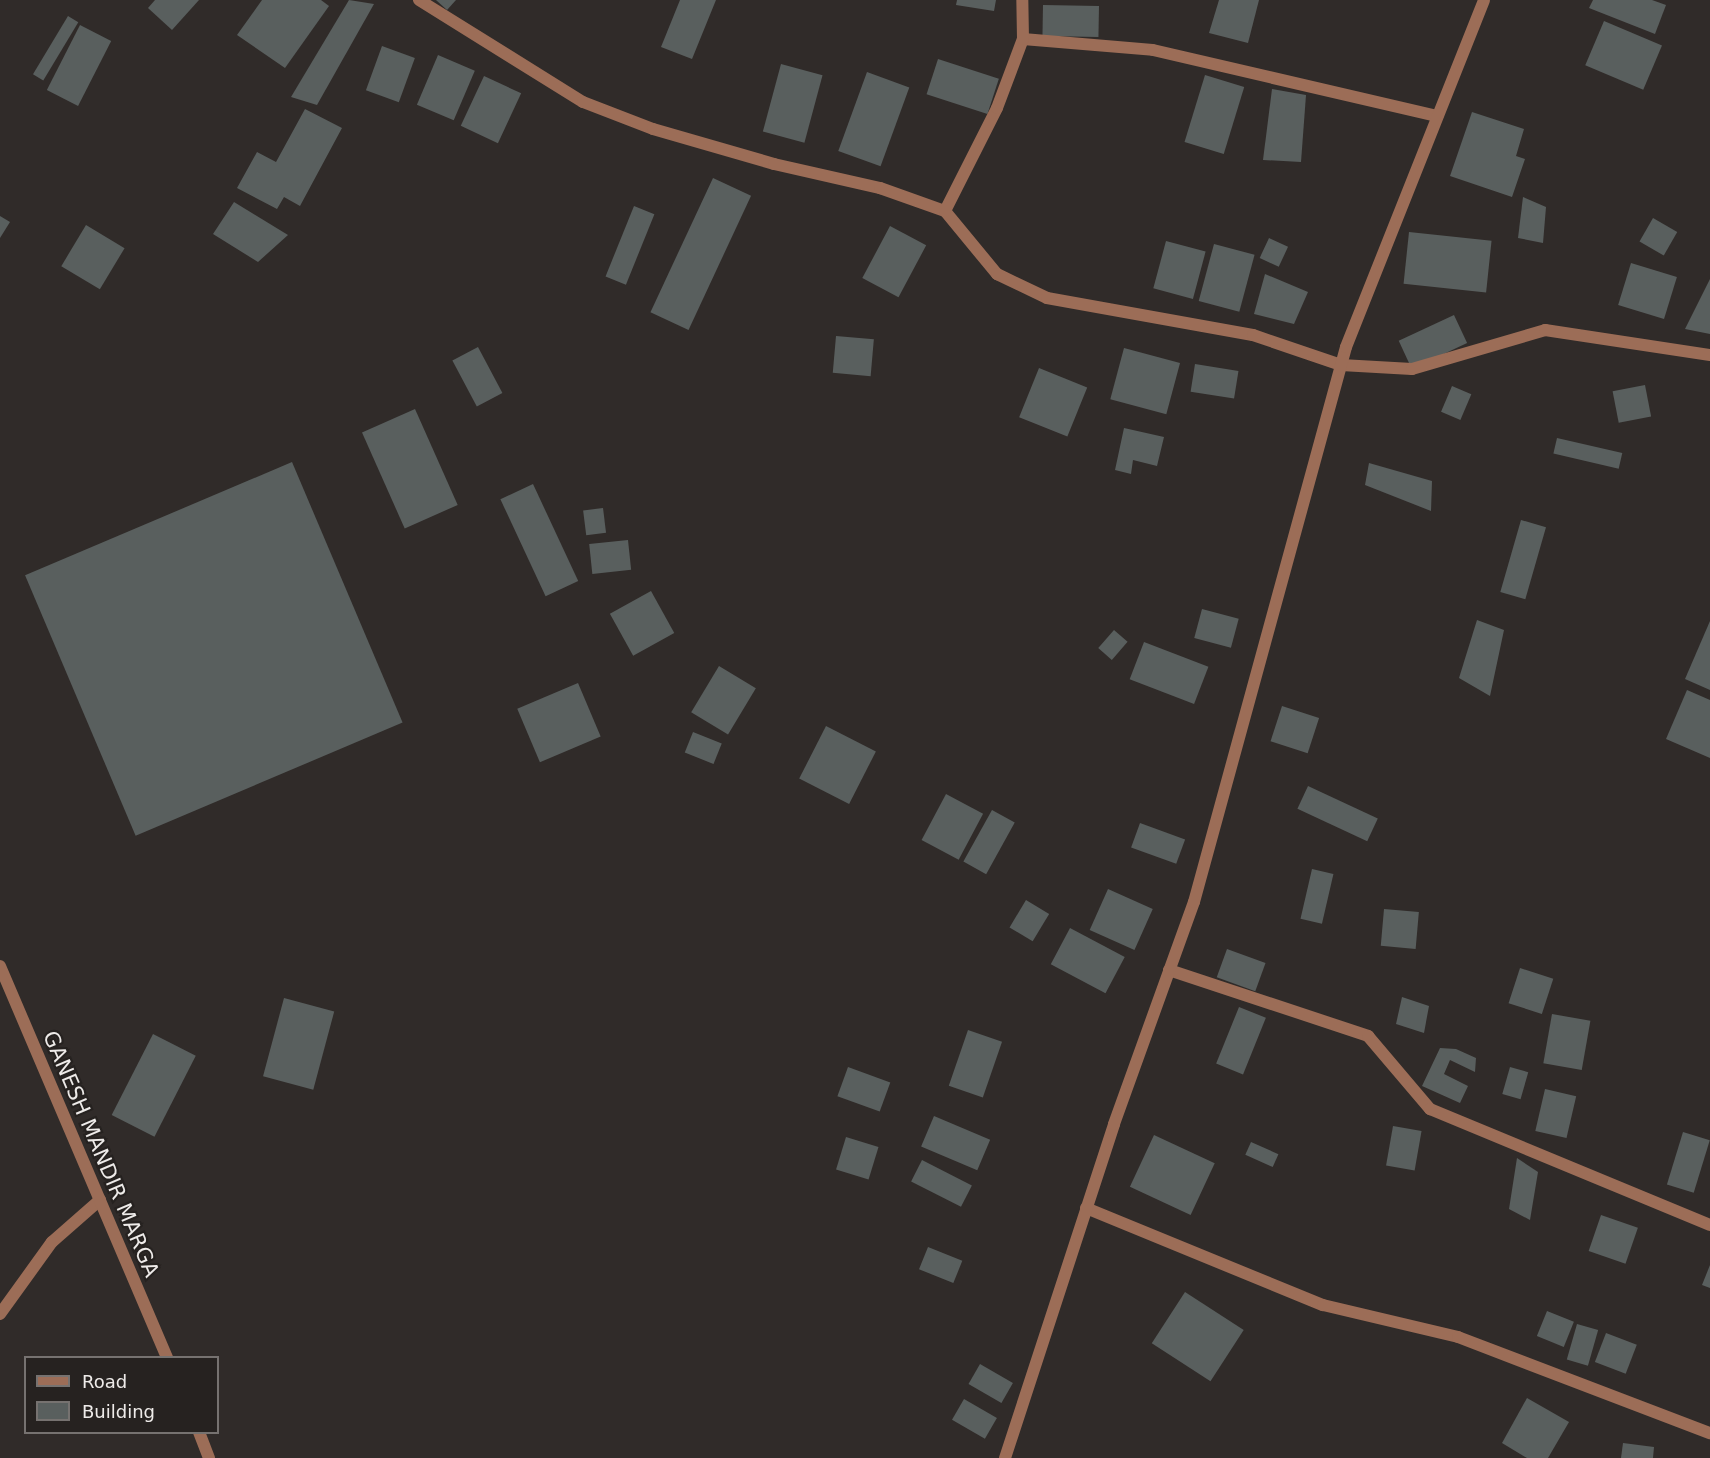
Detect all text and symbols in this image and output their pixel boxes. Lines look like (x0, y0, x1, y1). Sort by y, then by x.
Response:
street label: GANESH MANDIR MARGA (38, 1027, 164, 1281)
legend (24, 1356, 219, 1434)
text: Road (82, 1371, 127, 1392)
text: Building (82, 1401, 155, 1422)

